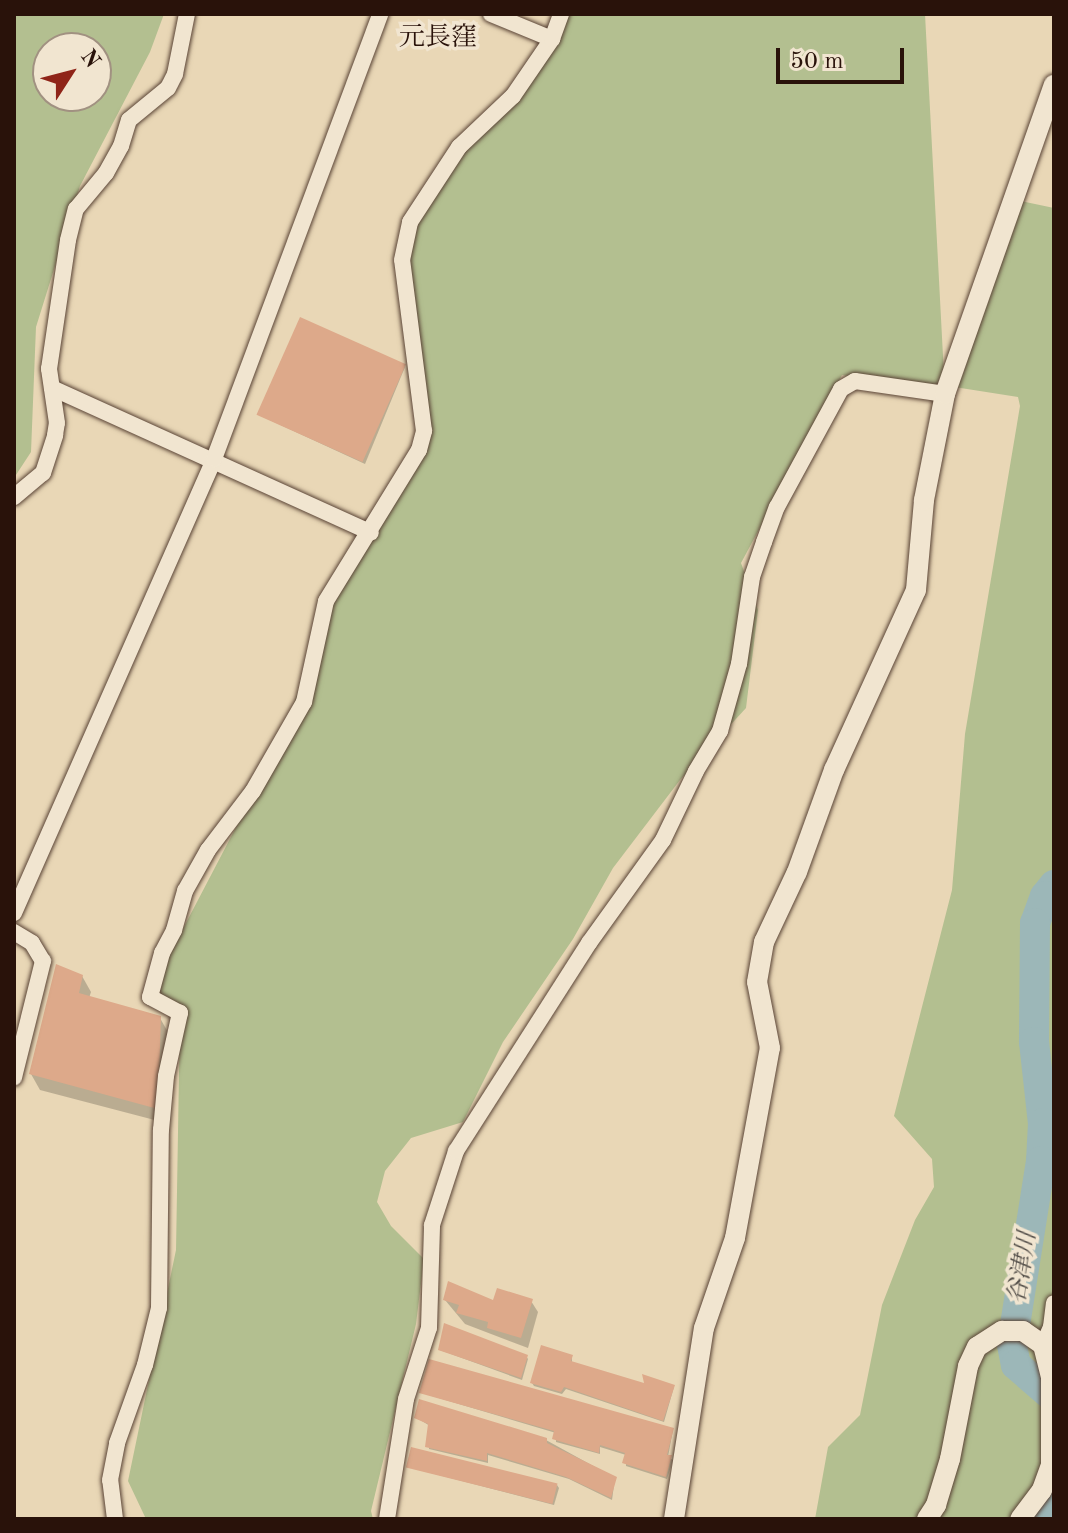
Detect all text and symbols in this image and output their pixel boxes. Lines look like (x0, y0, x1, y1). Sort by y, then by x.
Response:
district label: 元長窪 (399, 23, 477, 55)
north arrow (32, 32, 112, 112)
scale bar (780, 32, 908, 82)
text: N (76, 46, 104, 72)
text: 50 m (790, 50, 844, 74)
water label: 谷津川 (1004, 1230, 1044, 1306)

